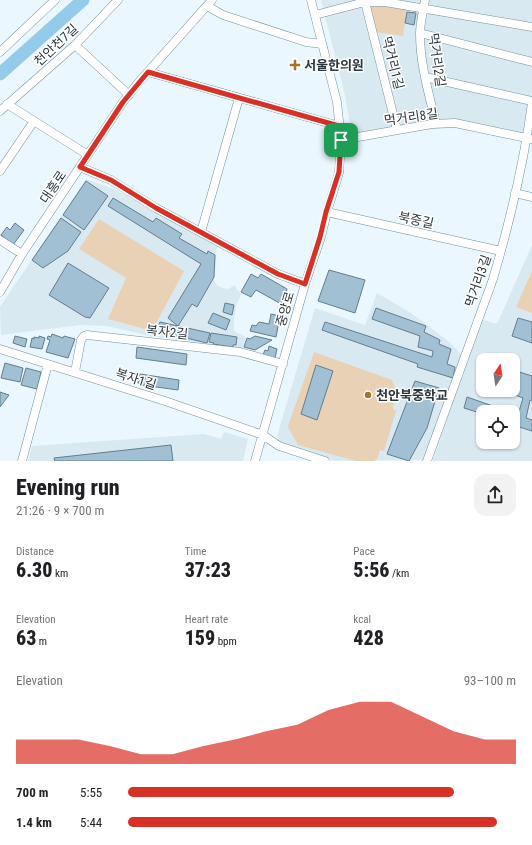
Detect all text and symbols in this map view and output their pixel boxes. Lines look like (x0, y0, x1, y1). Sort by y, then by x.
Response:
street label: 천안천7길 (31, 21, 81, 69)
street label: 먹거리2길 (426, 32, 448, 88)
street label: 먹거리1길 (379, 35, 407, 91)
place label: 서울한의원 (304, 58, 364, 73)
marker: 서울한의원 (289, 59, 301, 71)
street label: 먹거리8길 (383, 106, 439, 128)
pin (324, 123, 358, 157)
icon: arrive (330, 129, 352, 151)
street label: 대흥로 (37, 168, 69, 206)
street label: 북중길 (397, 209, 435, 231)
street label: 먹거리3길 (462, 253, 494, 309)
street label: 중앙로 (273, 290, 297, 328)
street label: 복자2길 (145, 322, 189, 342)
north arrow (476, 353, 520, 397)
map controls (476, 353, 520, 449)
street label: 복자1길 (114, 365, 158, 393)
place label: 천안북중학교 (376, 388, 448, 403)
marker: 천안북중학교 (363, 390, 373, 400)
button: locate (476, 405, 520, 449)
button: share (474, 474, 516, 516)
text: Evening run (16, 475, 120, 500)
text: 21:26 · 9 × 700 m (16, 503, 104, 518)
text: Distance (16, 545, 54, 558)
text: Time (185, 545, 206, 558)
text: Pace (353, 545, 375, 558)
text: 6.30 (16, 558, 52, 582)
text: 37:23 (185, 558, 231, 582)
text: 5:56 (353, 558, 389, 582)
text: km (52, 567, 68, 580)
text: /km (389, 567, 409, 580)
text: Elevation (16, 613, 56, 626)
text: Heart rate (185, 613, 228, 626)
text: kcal (353, 613, 371, 626)
text: 63 (16, 626, 36, 650)
text: 159 (185, 626, 215, 650)
text: 428 (353, 626, 384, 650)
text: m (36, 635, 47, 648)
text: bpm (215, 635, 237, 648)
text: Elevation (16, 673, 63, 688)
text: 93–100 m (464, 673, 516, 688)
text: 700 m (16, 785, 48, 800)
text: 5:55 (80, 785, 102, 800)
text: 1.4 km (16, 815, 52, 830)
text: 5:44 (80, 815, 102, 830)

